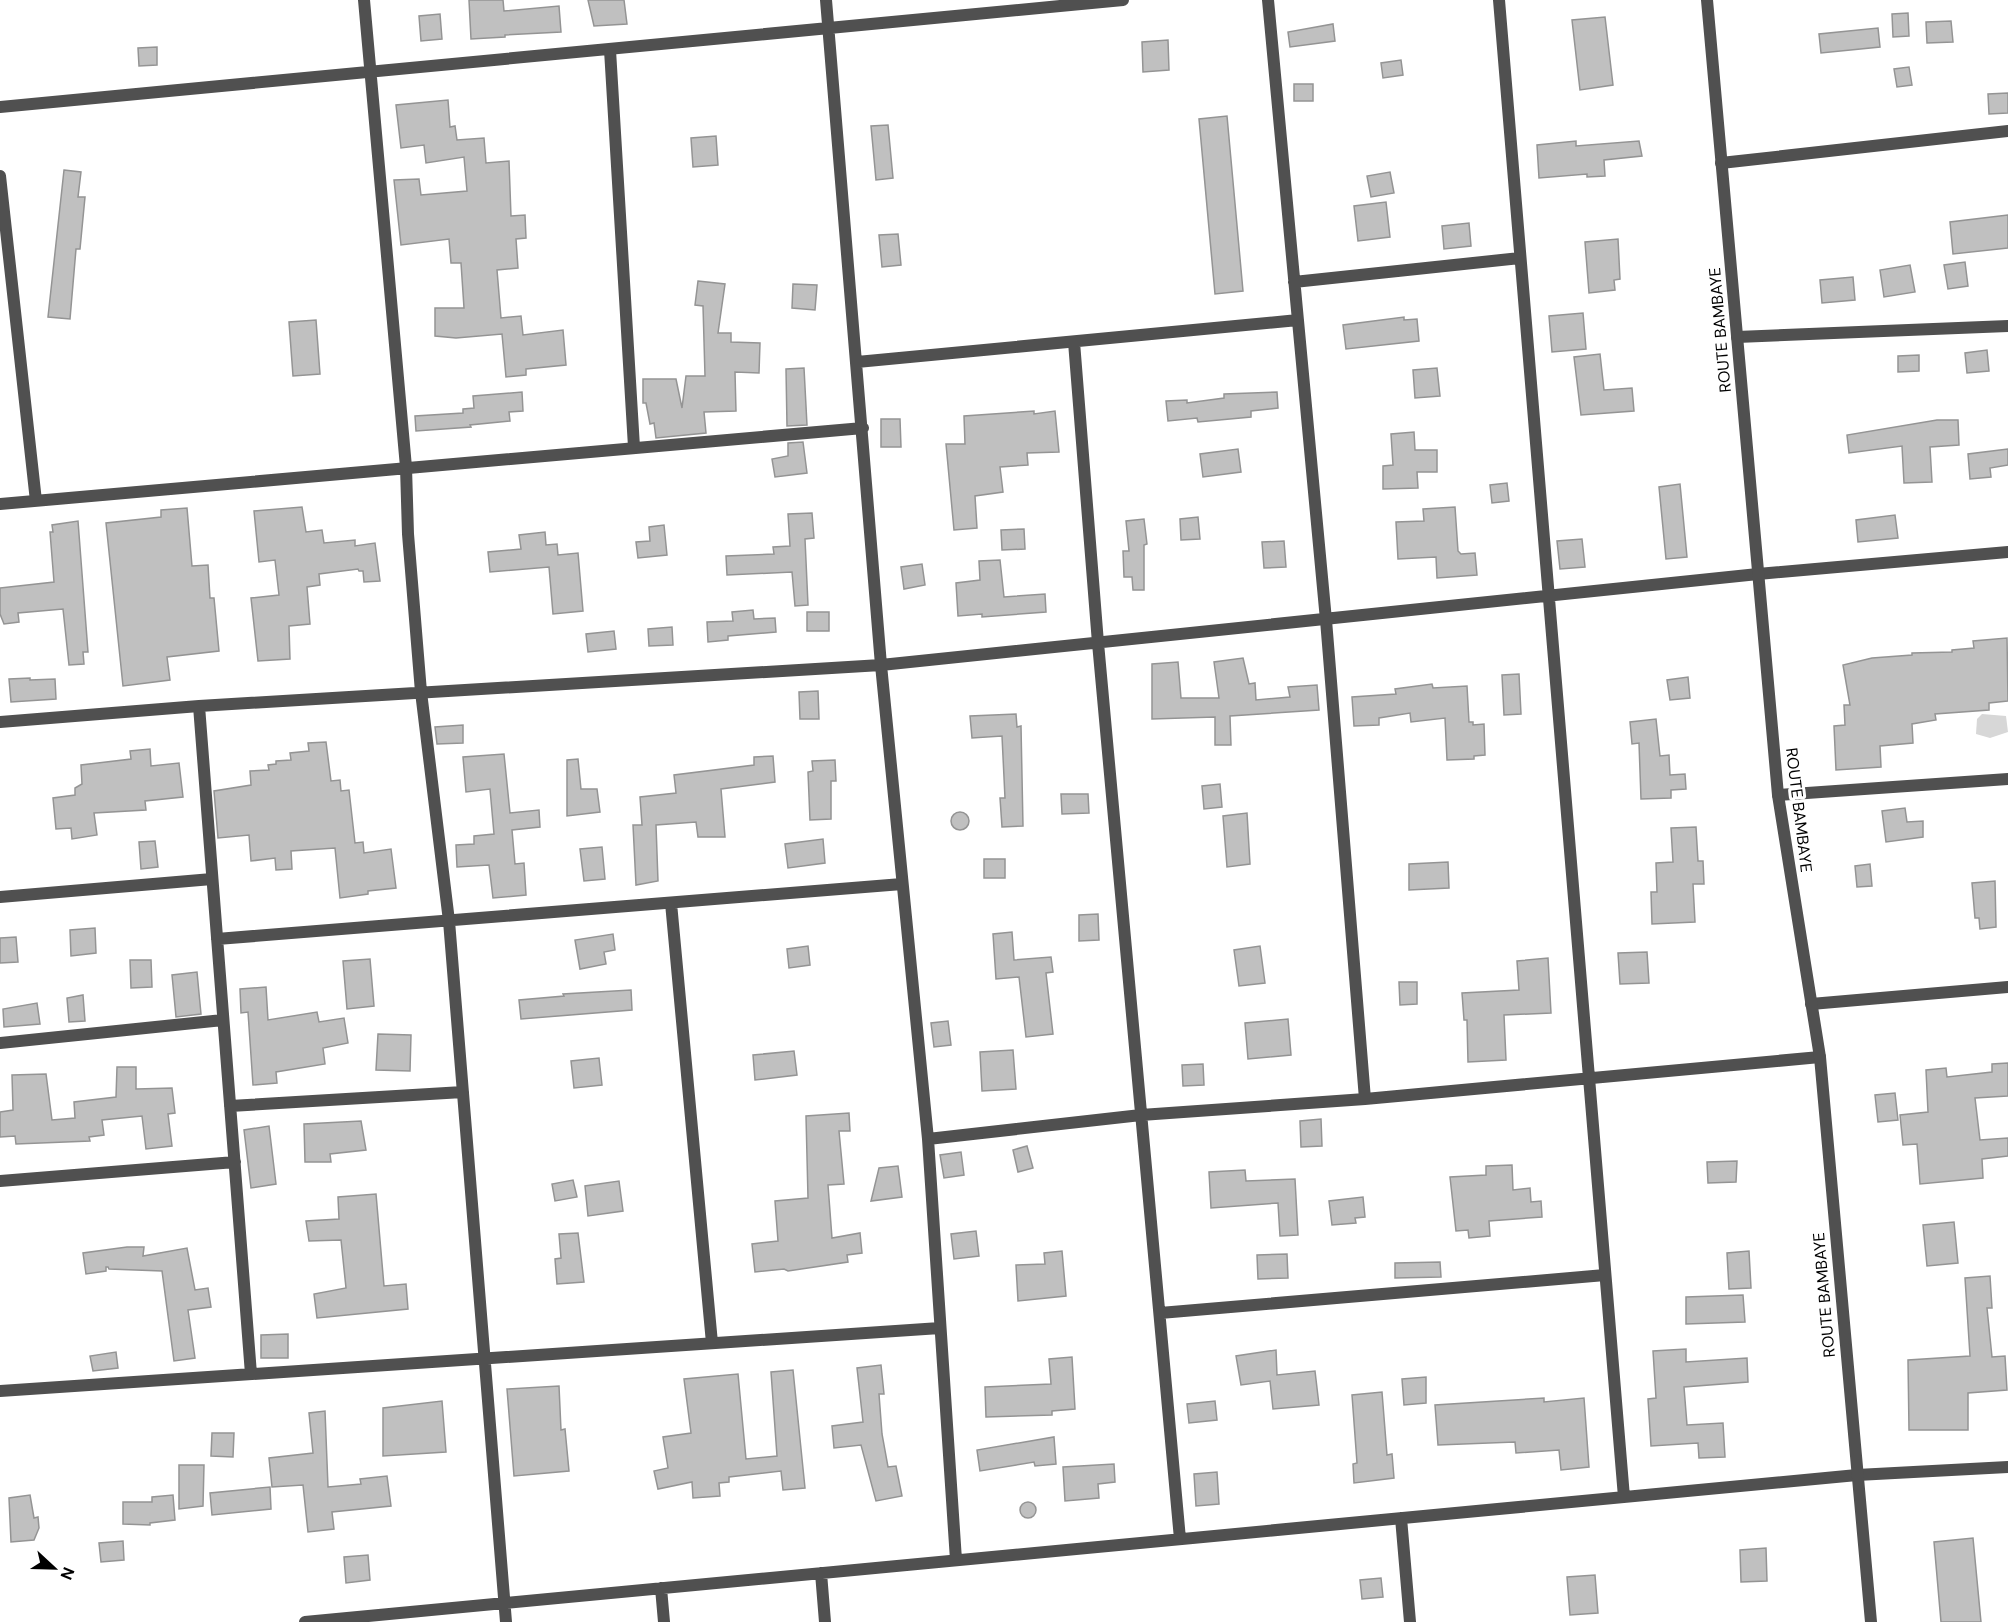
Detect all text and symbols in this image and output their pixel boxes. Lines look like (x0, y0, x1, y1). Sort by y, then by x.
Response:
street label: ROUTE BAMBAYE (1704, 267, 1736, 393)
street label: ROUTE BAMBAYE (1781, 746, 1817, 874)
street label: ROUTE BAMBAYE (1808, 1232, 1840, 1358)
north arrow (24, 1538, 84, 1598)
text: N (56, 1564, 79, 1583)

